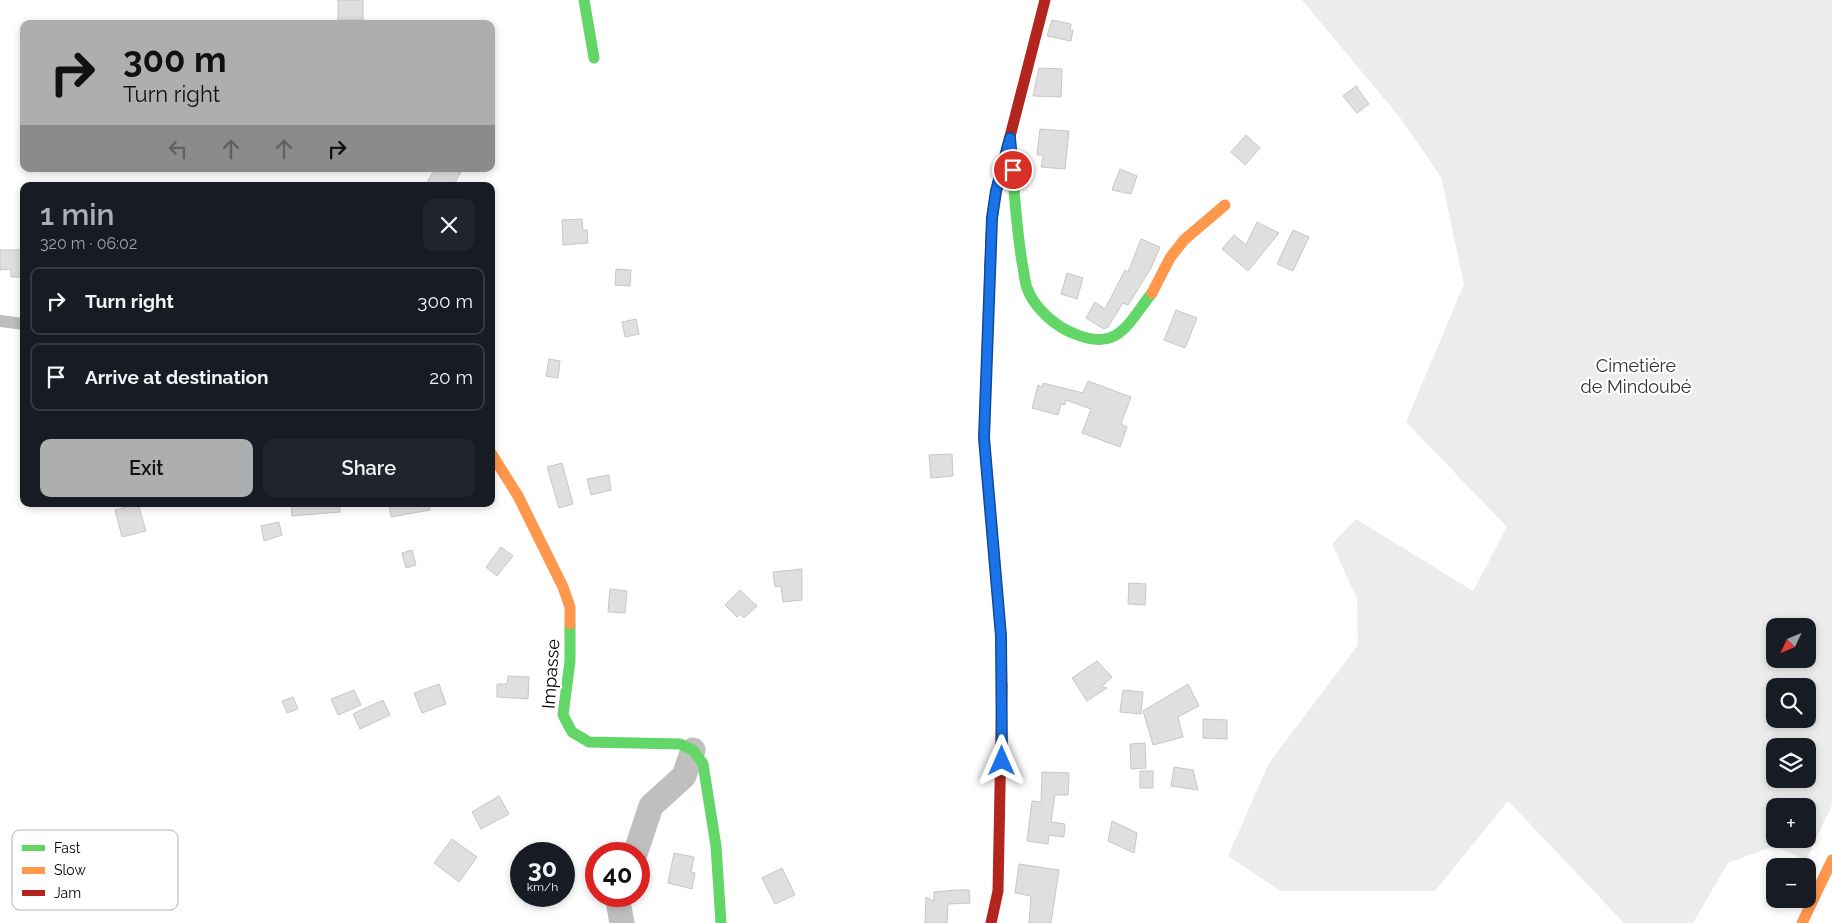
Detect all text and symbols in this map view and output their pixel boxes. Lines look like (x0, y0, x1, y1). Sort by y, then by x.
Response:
text: 300 m (123, 39, 227, 80)
icon: right (40, 40, 105, 105)
text: Turn right (123, 81, 220, 107)
icon: left (164, 135, 192, 163)
icon: ahead (217, 135, 245, 163)
icon: ahead (270, 135, 298, 163)
icon: right (323, 135, 351, 163)
pin (992, 149, 1034, 191)
icon: arrive (999, 156, 1027, 184)
text: 1 min (40, 197, 115, 232)
button: close (423, 199, 475, 251)
text: 320 m · 06:02 (40, 234, 137, 253)
icon: right (42, 287, 70, 315)
text: Turn right (85, 290, 174, 312)
text: 300 m (417, 290, 473, 312)
park label: Cimetière de Mindoubé (1581, 355, 1692, 397)
icon: arrive (42, 363, 70, 391)
text: Arrive at destination (85, 366, 269, 388)
text: 20 m (429, 366, 473, 388)
button: Exit (40, 439, 253, 497)
button: Share (263, 439, 475, 497)
north arrow (1766, 618, 1816, 668)
map controls (1766, 618, 1816, 908)
street label: Impasse (538, 638, 563, 710)
button: search (1766, 678, 1816, 728)
position arrow (975, 734, 1027, 786)
button: layers (1766, 738, 1816, 788)
button: + (1766, 798, 1816, 848)
legend (12, 830, 178, 910)
text: Fast (54, 840, 81, 856)
speed limit sign: 40 (585, 842, 650, 907)
text: 30 (528, 853, 557, 883)
button: − (1766, 858, 1816, 908)
text: Slow (54, 862, 86, 878)
text: km/h (527, 880, 558, 894)
text: Jam (54, 885, 81, 901)

